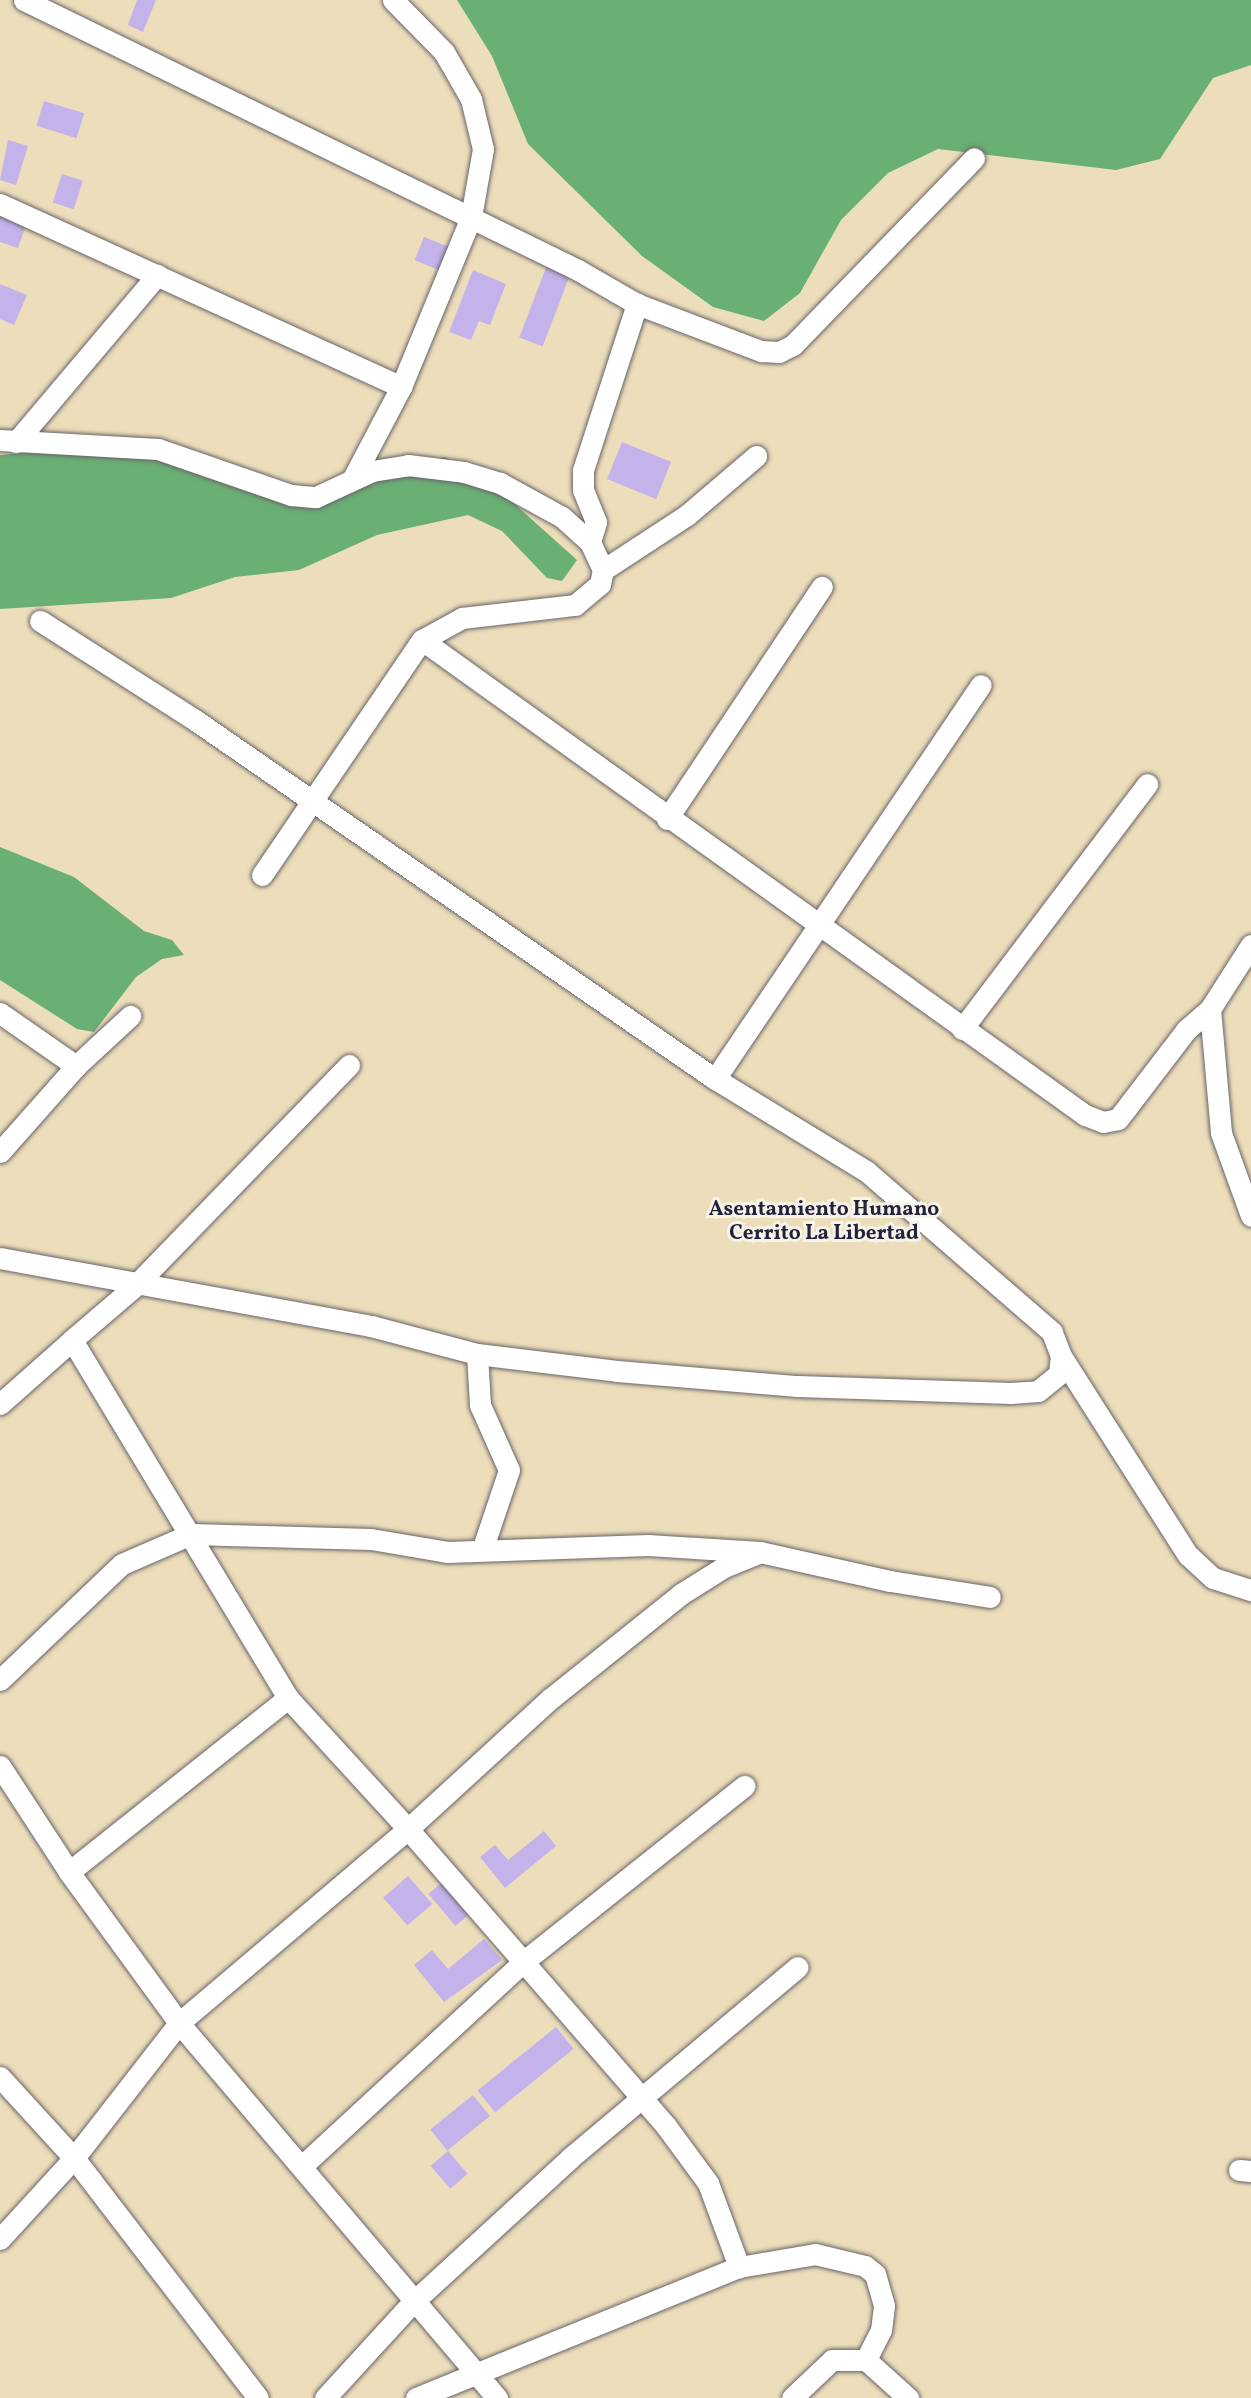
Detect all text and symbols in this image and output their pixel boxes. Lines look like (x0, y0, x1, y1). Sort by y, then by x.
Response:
district label: Asentamiento Humano Cerrito La Libertad (709, 1197, 939, 1247)

